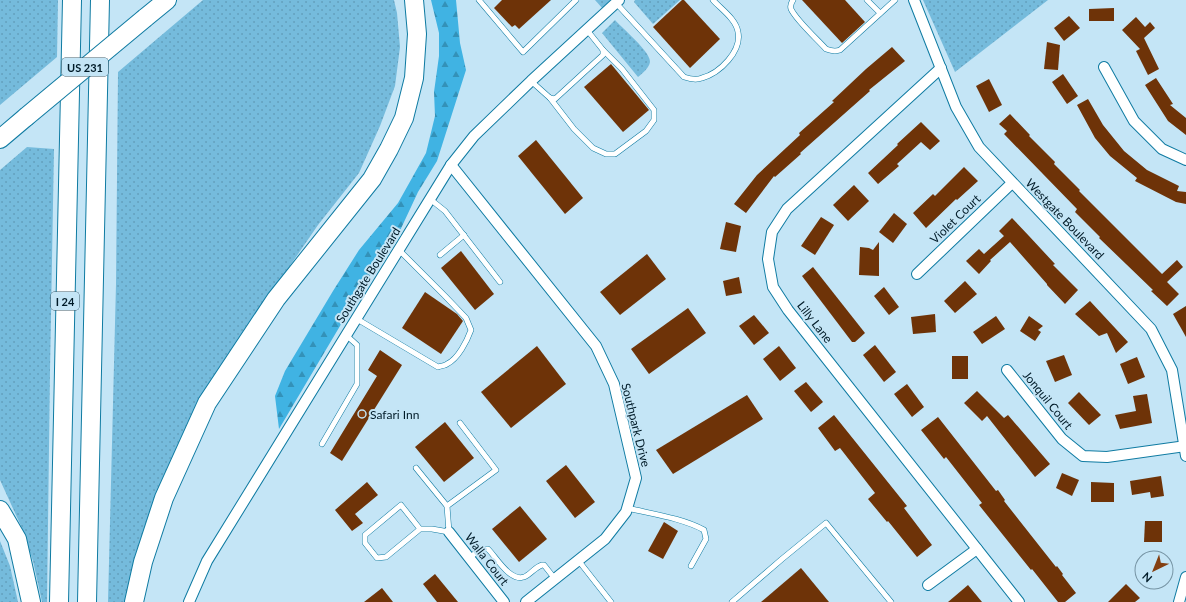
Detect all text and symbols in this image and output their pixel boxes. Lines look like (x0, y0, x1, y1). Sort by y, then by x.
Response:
road number: US 231 (62, 58, 108, 76)
street label: Westgate Boulevard (1023, 175, 1107, 263)
street label: Violet Court (927, 191, 984, 247)
street label: Southgate Boulevard (333, 224, 403, 326)
road number: I 24 (51, 292, 79, 310)
street label: Lilly Lane (794, 298, 836, 346)
street label: Jonquil Court (1020, 368, 1076, 433)
street label: Southpark Drive (618, 382, 654, 468)
place label: Safari Inn (370, 407, 419, 422)
marker: Safari Inn (357, 409, 367, 419)
street label: Walla Court (462, 530, 513, 589)
north arrow (1134, 550, 1174, 590)
text: N (1139, 570, 1154, 585)

